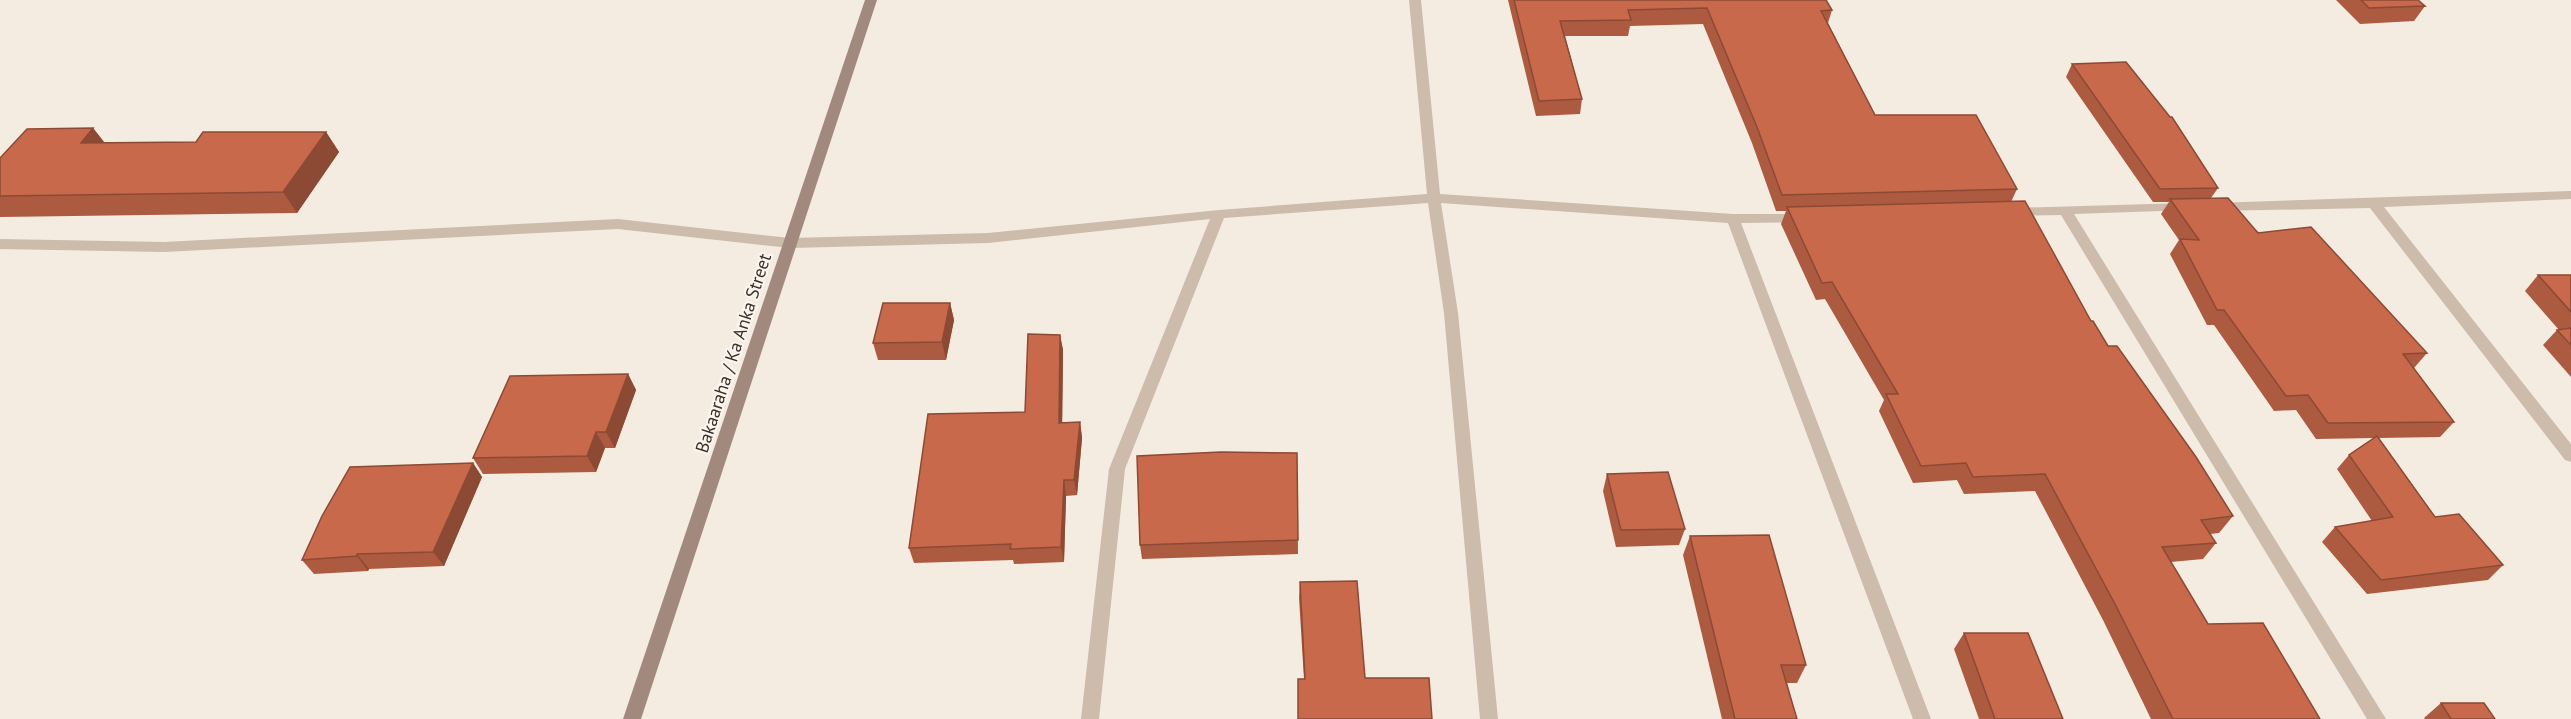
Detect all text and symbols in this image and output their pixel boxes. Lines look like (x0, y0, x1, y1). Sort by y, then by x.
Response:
street label: Bakaaraha / Ka Anka Street (690, 251, 776, 455)

